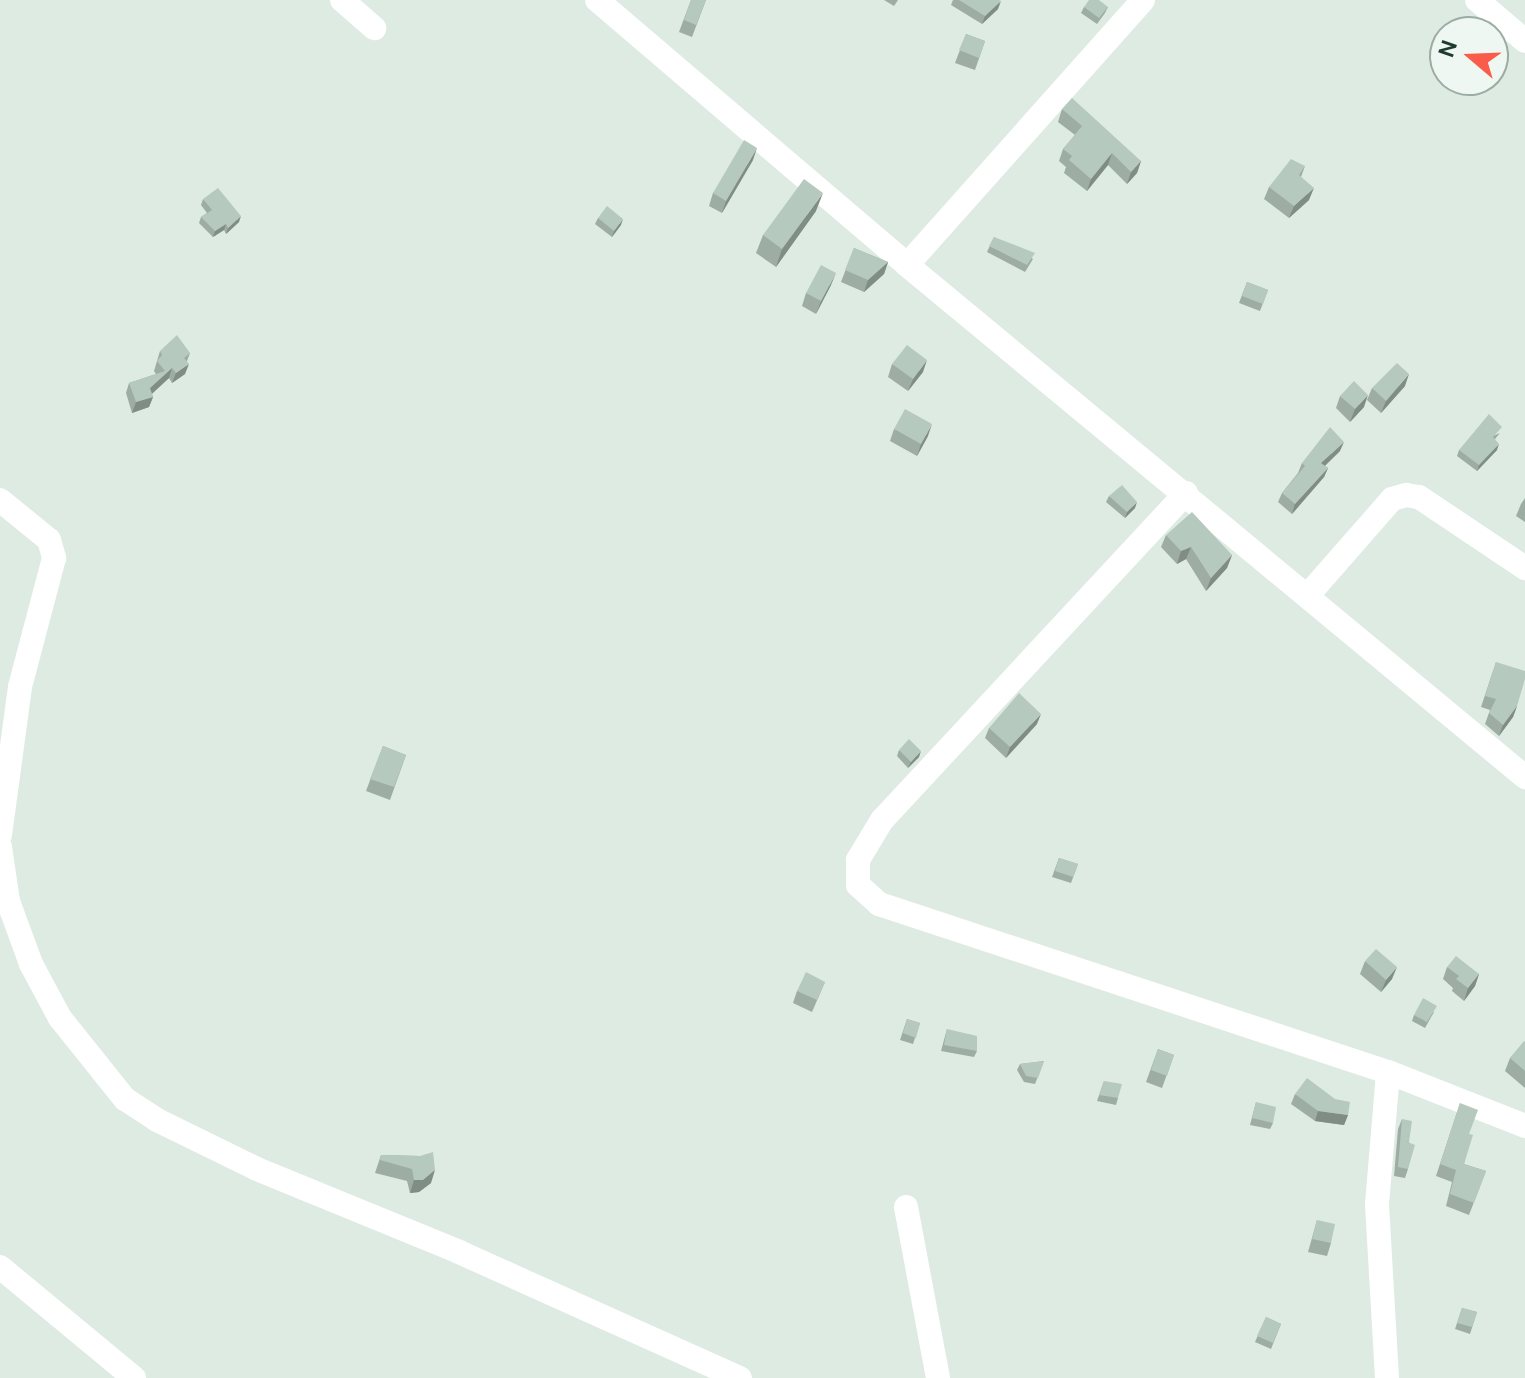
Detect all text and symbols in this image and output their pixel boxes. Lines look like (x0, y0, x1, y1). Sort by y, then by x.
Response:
north arrow (1429, 16, 1509, 96)
text: N (1431, 36, 1464, 61)

